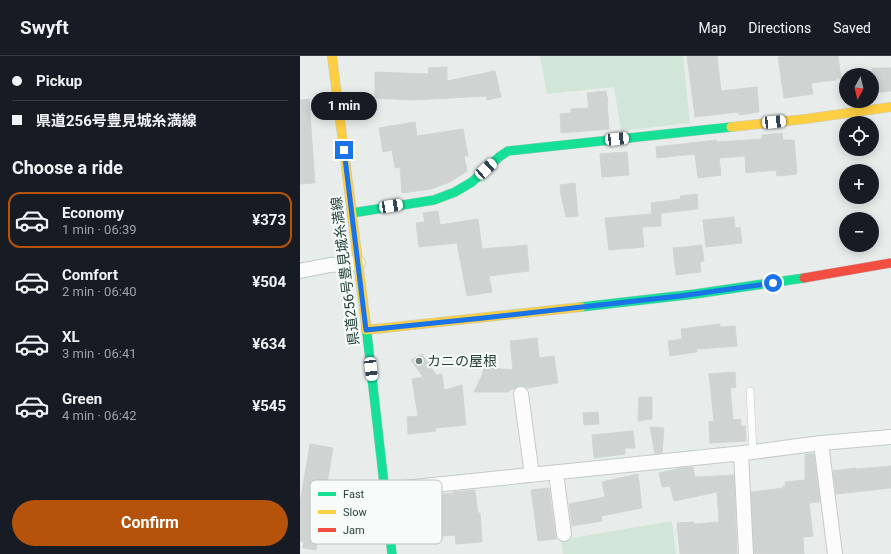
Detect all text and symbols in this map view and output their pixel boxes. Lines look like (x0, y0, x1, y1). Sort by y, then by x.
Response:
text: Swyft (20, 16, 69, 39)
text: Map (699, 20, 726, 36)
text: Directions (748, 20, 811, 36)
text: Saved (833, 20, 871, 36)
north arrow (839, 68, 879, 108)
map controls (839, 68, 879, 252)
text: Pickup (36, 72, 82, 90)
callout: 1 min (311, 92, 377, 120)
text: 1 min (328, 98, 360, 113)
text: 県道256号豊見城糸満線 (36, 112, 197, 130)
car (761, 115, 787, 129)
button: locate (839, 116, 879, 156)
car (604, 132, 630, 146)
route end (335, 141, 353, 159)
text: Choose a ride (12, 157, 123, 178)
car (473, 157, 499, 181)
button: + (839, 164, 879, 204)
street label: 県道256号豊見城糸満線 (328, 196, 362, 346)
car (378, 198, 404, 214)
icon: car (14, 202, 50, 238)
text: Economy (62, 204, 124, 222)
text: ¥373 (252, 211, 286, 229)
button: − (839, 212, 879, 252)
text: 1 min · 06:39 (62, 222, 137, 237)
icon: car (14, 264, 50, 300)
text: Comfort (62, 266, 118, 284)
text: ¥504 (252, 273, 286, 291)
route start (764, 274, 782, 292)
text: 2 min · 06:40 (62, 284, 137, 299)
icon: car (14, 326, 50, 362)
text: XL (62, 328, 80, 346)
text: ¥634 (252, 335, 286, 353)
text: 3 min · 06:41 (62, 346, 137, 361)
place label: カニの屋根 (427, 353, 497, 369)
car (364, 356, 378, 382)
marker: カニの屋根 (414, 356, 424, 366)
icon: car (14, 388, 50, 424)
text: Green (62, 390, 102, 408)
text: ¥545 (252, 397, 286, 415)
text: 4 min · 06:42 (62, 408, 137, 423)
legend (310, 480, 442, 544)
text: Fast (343, 488, 365, 501)
button: Confirm (12, 500, 288, 546)
text: Slow (343, 506, 367, 519)
text: Jam (343, 524, 365, 537)

